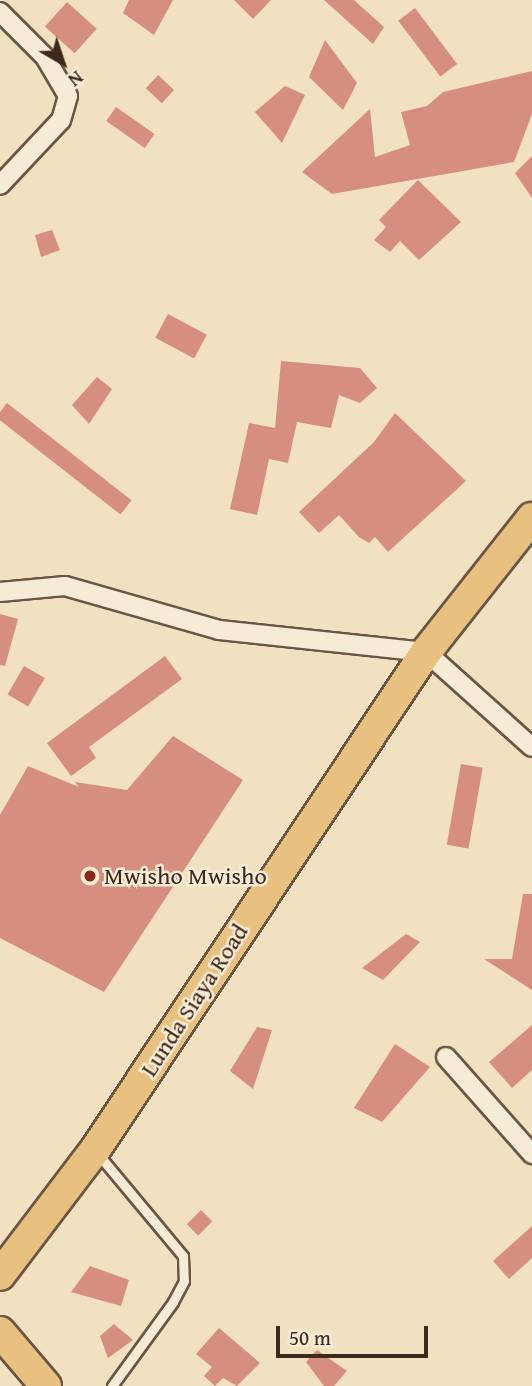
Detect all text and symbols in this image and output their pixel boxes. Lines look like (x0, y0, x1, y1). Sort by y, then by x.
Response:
north arrow (28, 28, 98, 98)
text: N (62, 64, 90, 94)
place label: Mwisho Mwisho (104, 862, 267, 890)
marker: Mwisho Mwisho (82, 868, 98, 884)
street label: Lunda Siaya Road (134, 918, 254, 1082)
scale bar (280, 1312, 432, 1356)
text: 50 m (289, 1322, 331, 1353)

